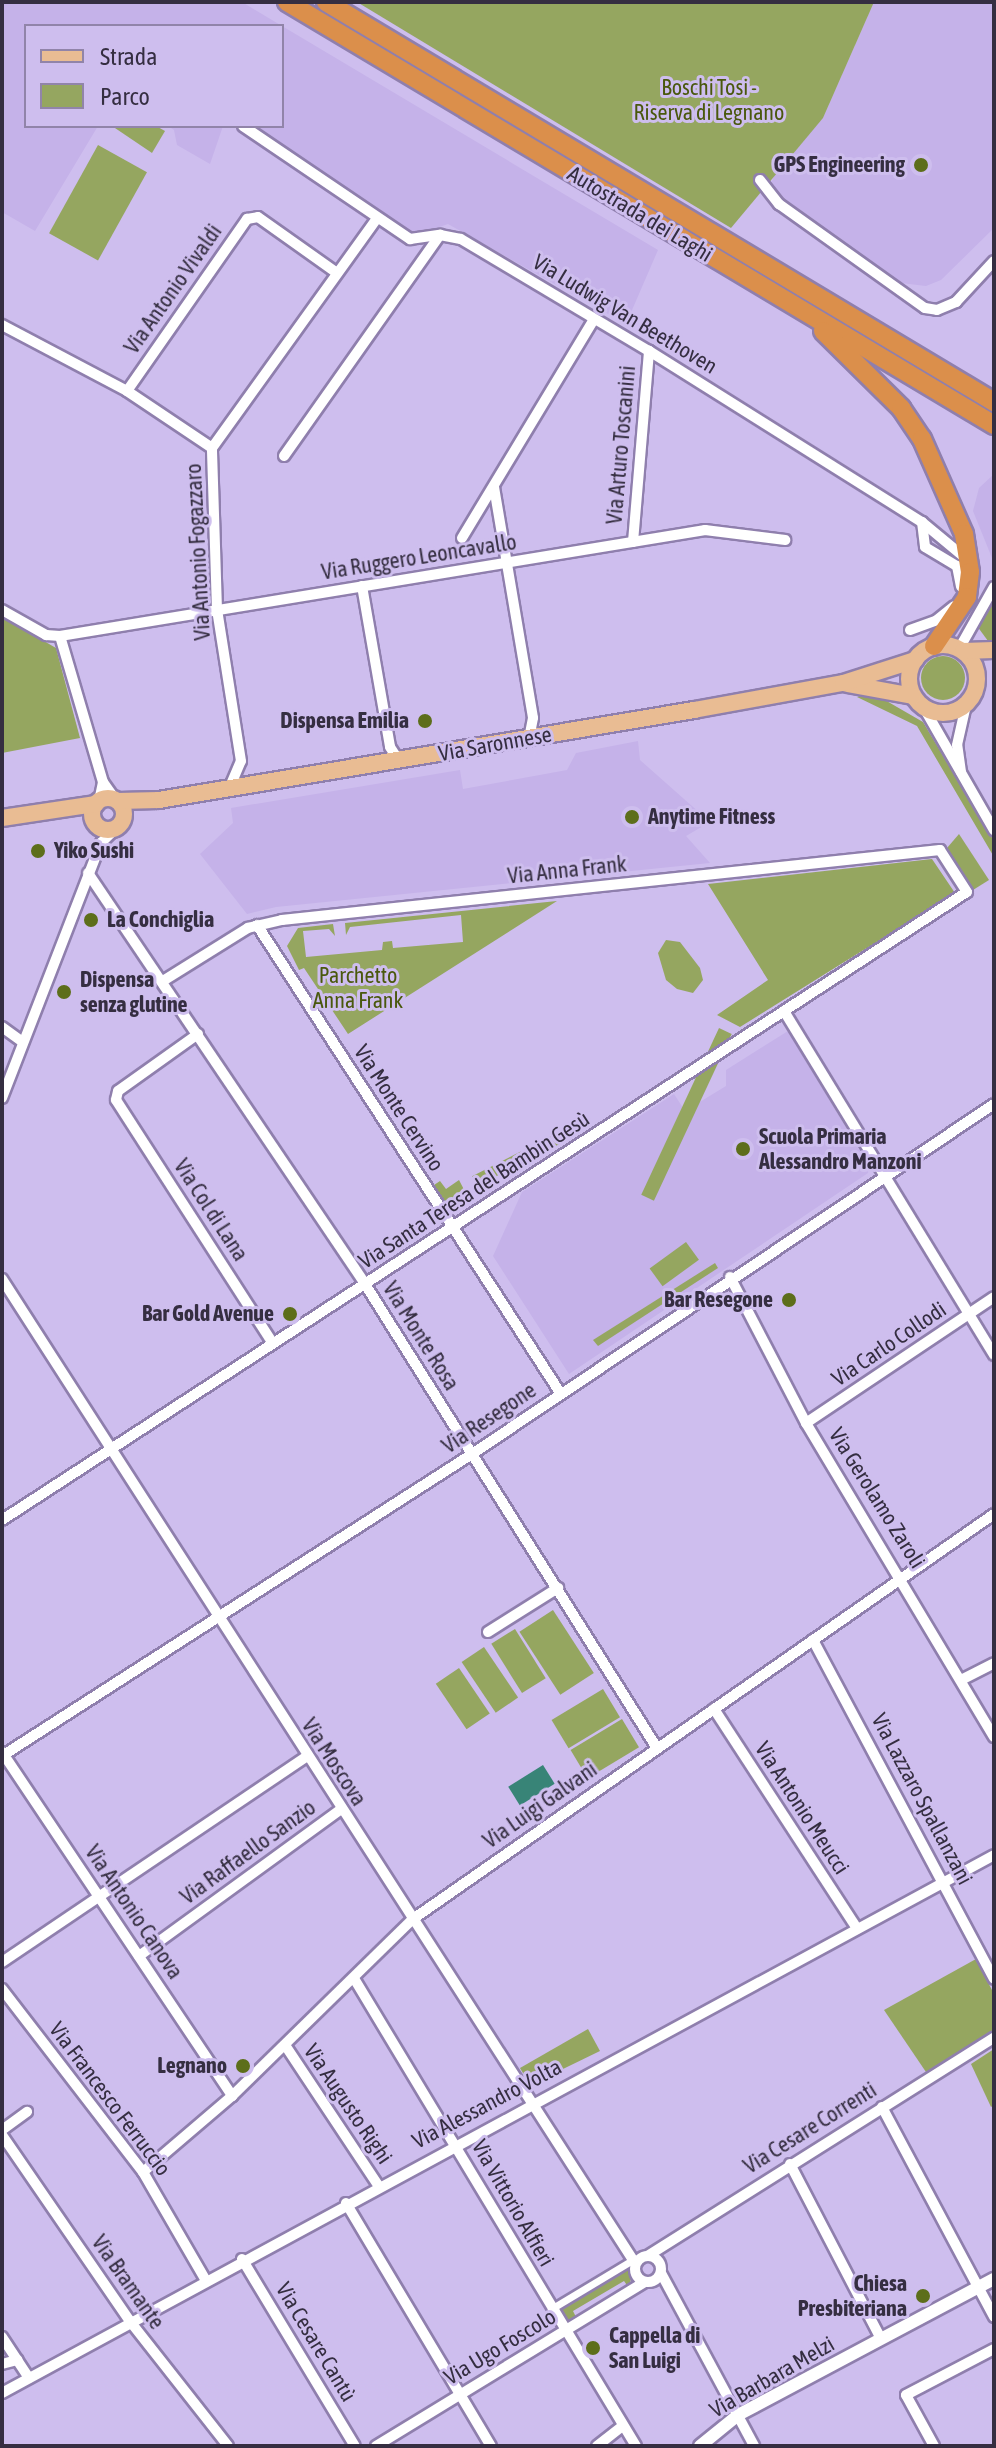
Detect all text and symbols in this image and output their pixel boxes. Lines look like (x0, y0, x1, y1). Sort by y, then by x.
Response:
legend (24, 24, 284, 128)
text: Strada (100, 43, 157, 70)
park label: Boschi Tosi - Riserva di Legnano (634, 74, 784, 126)
text: Parco (100, 83, 150, 110)
place label: GPS Engineering (774, 152, 905, 178)
marker: GPS Engineering (912, 156, 930, 174)
street label: Autostrada dei Laghi (563, 160, 717, 268)
street label: Via Antonio Vivaldi (119, 219, 227, 359)
street label: Via Ludwig Van Beethoven (528, 249, 722, 379)
street label: Via Arturo Toscanini (601, 365, 641, 525)
street label: Via Antonio Fogazzaro (180, 463, 216, 641)
street label: Via Ruggero Leoncavallo (320, 529, 518, 585)
place label: Dispensa Emilia (280, 708, 409, 734)
marker: Dispensa Emilia (416, 712, 434, 730)
street label: Via Saronnese (436, 721, 554, 767)
place label: Anytime Fitness (648, 804, 775, 830)
marker: Anytime Fitness (623, 808, 641, 826)
place label: Yiko Sushi (54, 838, 134, 864)
marker: Yiko Sushi (29, 842, 47, 860)
street label: Via Anna Frank (506, 851, 628, 889)
place label: La Conchiglia (107, 907, 214, 933)
marker: La Conchiglia (82, 911, 100, 929)
park label: Parchetto Anna Frank (313, 962, 403, 1014)
place label: Dispensa senza glutine (80, 966, 188, 1018)
marker: Dispensa senza glutine (55, 983, 73, 1001)
street label: Via Monte Cervino (348, 1040, 450, 1176)
street label: Via Santa Teresa del Bambin Gesù (354, 1106, 594, 1274)
place label: Scuola Primaria Alessandro Manzoni (759, 1123, 921, 1174)
marker: Scuola Primaria Alessandro Manzoni (734, 1140, 752, 1158)
street label: Via Col di Lana (168, 1154, 254, 1266)
street label: Via Monte Rosa (377, 1277, 465, 1395)
place label: Bar Resegone (664, 1287, 773, 1313)
marker: Bar Resegone (780, 1291, 798, 1309)
street label: Via Carlo Collodi (827, 1296, 951, 1392)
place label: Bar Gold Avenue (142, 1301, 274, 1327)
marker: Bar Gold Avenue (281, 1305, 299, 1323)
street label: Via Resegone (437, 1377, 541, 1459)
street label: Via Gerolamo Zaroli (823, 1423, 931, 1573)
street label: Via Lazzaro Spallanzani (866, 1709, 978, 1889)
street label: Via Moscova (296, 1713, 372, 1811)
street label: Via Antonio Meucci (749, 1737, 855, 1879)
street label: Via Luigi Galvani (478, 1756, 602, 1854)
street label: Via Raffaello Sanzio (175, 1794, 321, 1910)
street label: Via Antonio Canova (79, 1840, 189, 1984)
street label: Via Francesco Ferruccio (44, 2017, 176, 2181)
street label: Via Augusto Righi (298, 2039, 398, 2169)
place label: Legnano (157, 2053, 227, 2079)
street label: Via Alessandro Volta (408, 2054, 566, 2154)
marker: Legnano (234, 2057, 252, 2075)
street label: Via Cesare Correnti (739, 2077, 881, 2179)
street label: Via Vittorio Alfieri (466, 2135, 560, 2271)
street label: Via Bramante (86, 2230, 170, 2334)
place label: Chiesa Presbiteriana (798, 2270, 907, 2322)
street label: Via Cesare Cantù (270, 2278, 362, 2406)
marker: Chiesa Presbiteriana (914, 2287, 932, 2305)
street label: Via Ugo Foscolo (439, 2303, 561, 2391)
place label: Cappella di San Luigi (609, 2322, 700, 2374)
street label: Via Barbara Melzi (705, 2331, 839, 2423)
marker: Cappella di San Luigi (584, 2339, 602, 2357)

